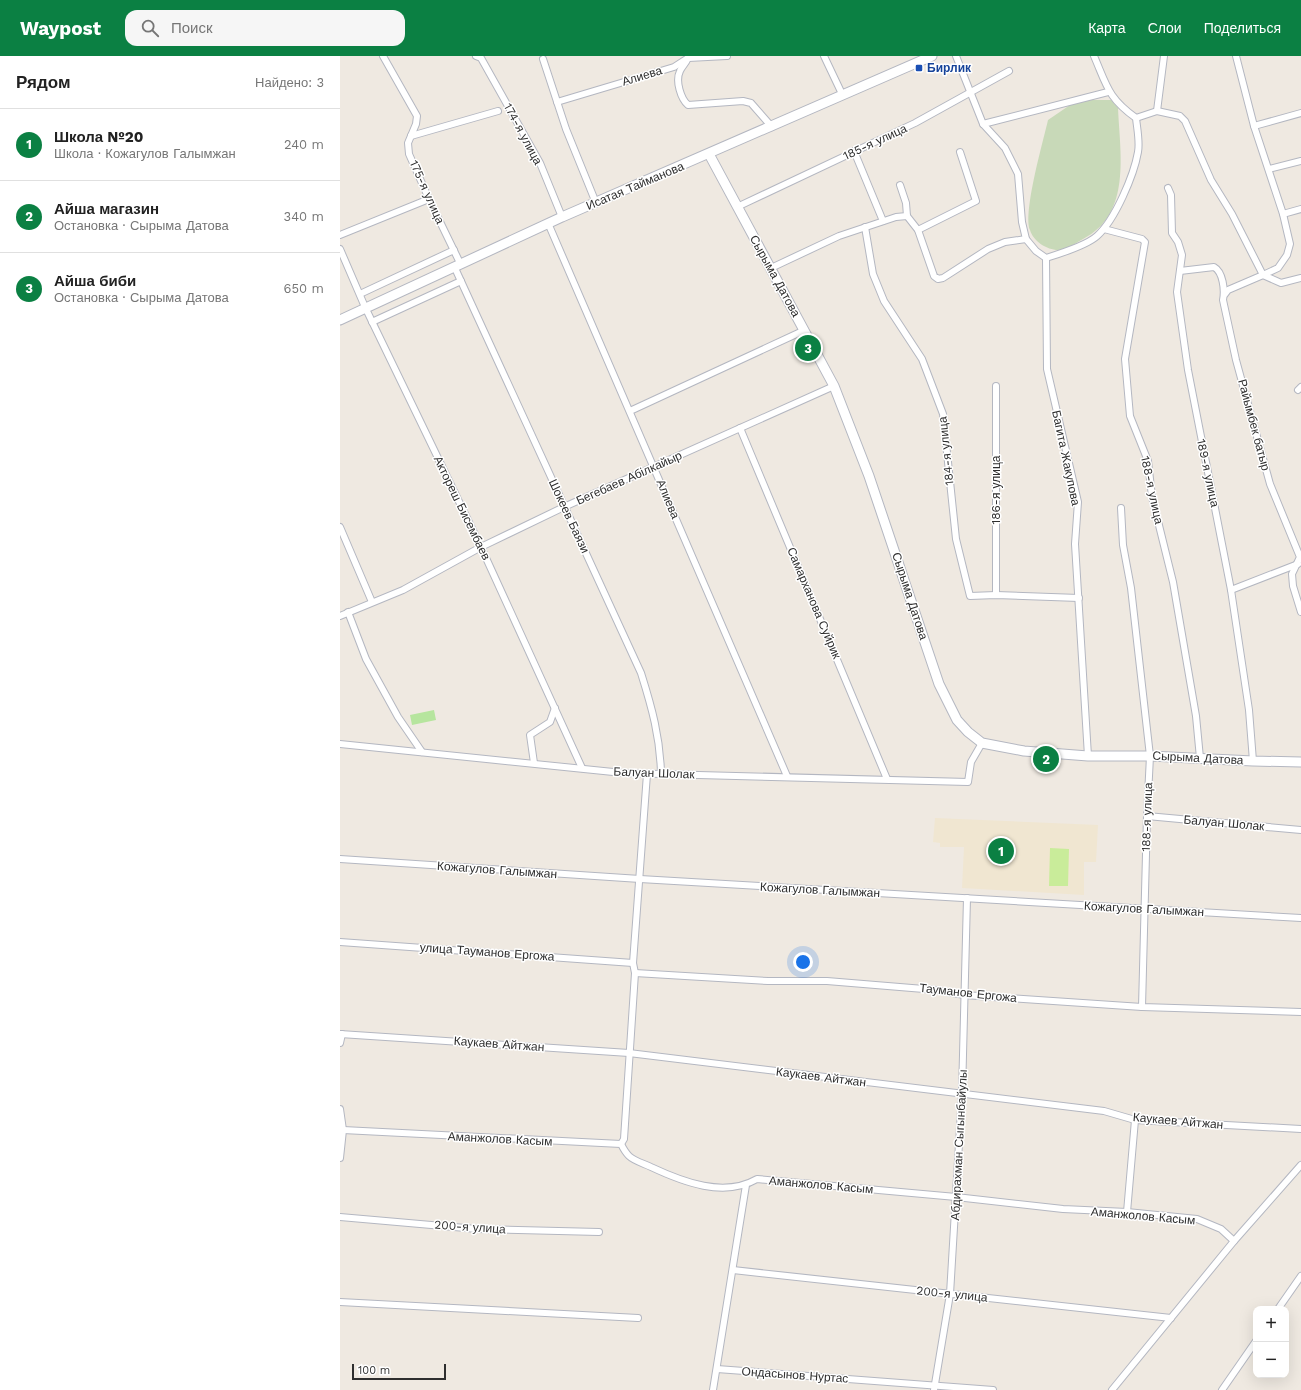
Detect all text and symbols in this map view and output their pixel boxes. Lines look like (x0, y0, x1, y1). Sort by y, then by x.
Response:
search box (125, 10, 405, 46)
text: Waypost (20, 17, 101, 40)
icon: search (139, 17, 161, 39)
text: Поиск (171, 19, 213, 37)
text: Карта (1088, 20, 1126, 36)
text: Слои (1148, 20, 1182, 36)
text: Поделиться (1204, 20, 1281, 36)
place label: Бирлик (927, 61, 972, 75)
street label: Алиева (620, 63, 664, 89)
marker: Бирлик (914, 63, 924, 73)
text: Рядом (16, 72, 71, 92)
text: Найдено: 3 (255, 75, 324, 90)
street label: 174-я улица (501, 101, 545, 167)
street label: 185-я улица (841, 121, 909, 163)
text: Школа №20 (54, 128, 143, 146)
text: 1 (26, 137, 32, 152)
text: 240 m (284, 137, 324, 152)
text: Школа · Кожагулов Галымжан (54, 146, 236, 161)
street label: 175-я улица (407, 158, 447, 226)
street label: Исатая Тайманова (584, 159, 686, 213)
text: Айша магазин (54, 200, 159, 218)
text: 2 (25, 209, 33, 224)
text: 340 m (284, 209, 324, 224)
text: Остановка · Сырыма Датова (54, 218, 229, 233)
street label: Сырыма Датова (747, 233, 803, 320)
text: Айша биби (54, 272, 136, 290)
text: 3 (25, 281, 33, 296)
text: 650 m (284, 281, 324, 296)
text: Остановка · Сырыма Датова (54, 290, 229, 305)
pin: 3 (795, 333, 821, 363)
street label: Райымбек батыр (1235, 378, 1273, 473)
street label: Багита Жакупова (1049, 409, 1083, 507)
street label: 184-я улица (935, 416, 957, 486)
street label: 189-я улица (1194, 438, 1222, 509)
street label: Бегебаев Абілкайыр (574, 448, 684, 508)
street label: Актореш Бисембаев (431, 454, 493, 562)
street label: 186-я улица (989, 455, 1003, 525)
street label: 188-я улица (1138, 455, 1166, 526)
street label: Шокеев Баязи (546, 477, 592, 555)
street label: Алиева (653, 477, 683, 521)
street label: Самарханова Суйрик (784, 545, 844, 662)
street label: Сырыма Датова (889, 551, 931, 642)
pin: 2 (1033, 744, 1059, 774)
street label: Сырыма Датова (1152, 749, 1244, 767)
street label: Балуан Шолак (613, 765, 696, 781)
street label: 188-я улица (1139, 782, 1155, 852)
street label: Балуан Шолак (1183, 812, 1266, 834)
pin: 1 (988, 836, 1014, 866)
street label: Кожагулов Галымжан (436, 859, 558, 881)
street label: Кожагулов Галымжан (760, 880, 880, 900)
street label: Кожагулов Галымжан (1084, 899, 1204, 919)
street label: улица Тауманов Ергожа (419, 940, 555, 964)
your location (793, 952, 813, 972)
street label: Тауманов Ергожа (919, 981, 1018, 1005)
street label: Каукаев Айтжан (453, 1034, 545, 1054)
street label: Каукаев Айтжан (775, 1065, 867, 1089)
street label: Абдирахман Сыгынбайулы (948, 1069, 970, 1221)
street label: Каукаев Айтжан (1132, 1110, 1224, 1132)
street label: Аманжолов Касым (447, 1129, 553, 1149)
street label: Аманжолов Касым (768, 1173, 874, 1197)
street label: Аманжолов Касым (1090, 1204, 1196, 1228)
street label: 200-я улица (434, 1218, 507, 1237)
street label: 200-я улица (916, 1283, 989, 1305)
map controls (1253, 1306, 1289, 1378)
button: + (1253, 1306, 1289, 1342)
button: − (1253, 1342, 1289, 1378)
scale bar (352, 1362, 446, 1381)
text: 100 m (358, 1364, 390, 1377)
street label: Ондасынов Нуртас (741, 1364, 849, 1386)

